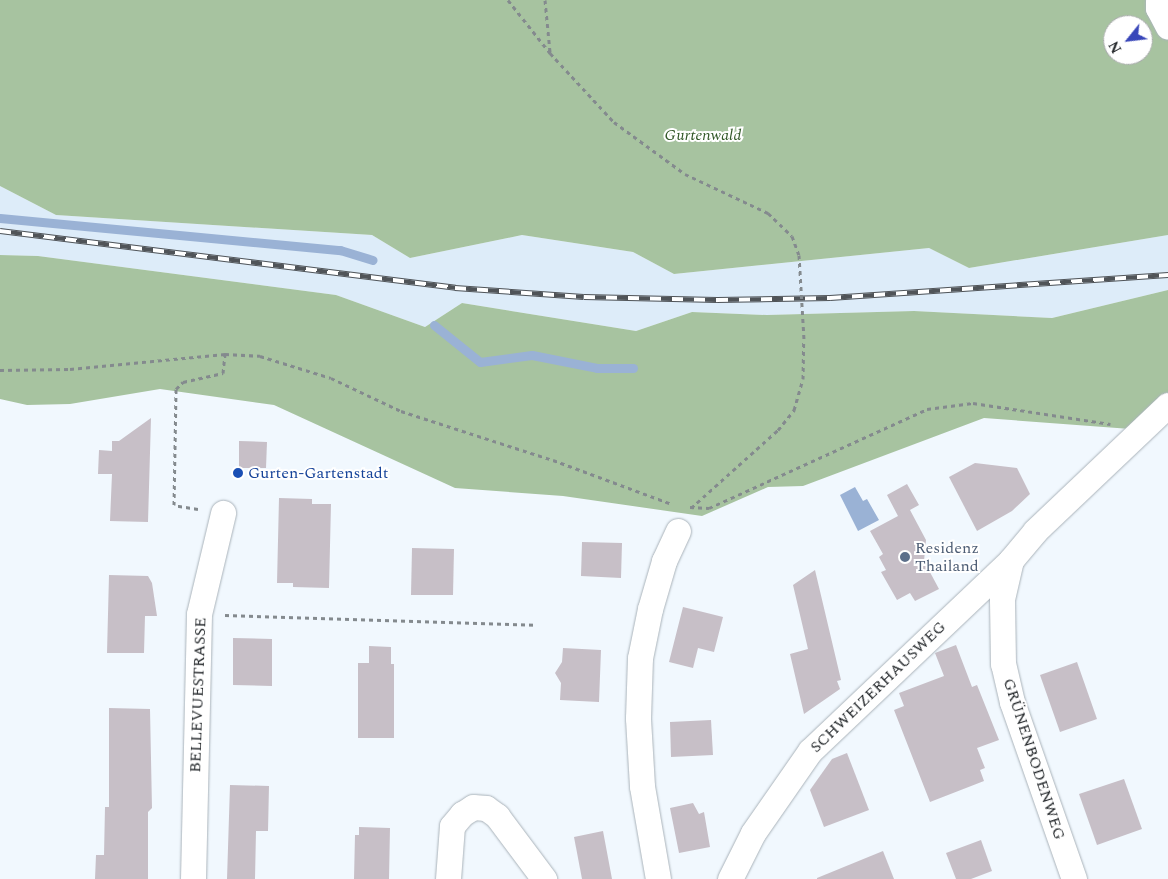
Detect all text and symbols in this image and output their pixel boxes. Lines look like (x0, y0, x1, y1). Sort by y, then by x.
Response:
north arrow (1103, 15, 1153, 65)
text: N (1103, 37, 1127, 57)
park label: Gurtenwald (665, 125, 741, 145)
place label: Gurten-Gartenstadt (248, 463, 388, 483)
marker: Gurten-Gartenstadt (232, 467, 244, 479)
place label: Residenz Thailand (915, 538, 979, 576)
marker: Residenz Thailand (899, 551, 911, 563)
street label: BELLEVUESTRASSE (186, 617, 210, 773)
street label: SCHWEIZERHAUSWEG (806, 617, 950, 757)
street label: GRÜNENBODENWEG (999, 676, 1069, 842)

